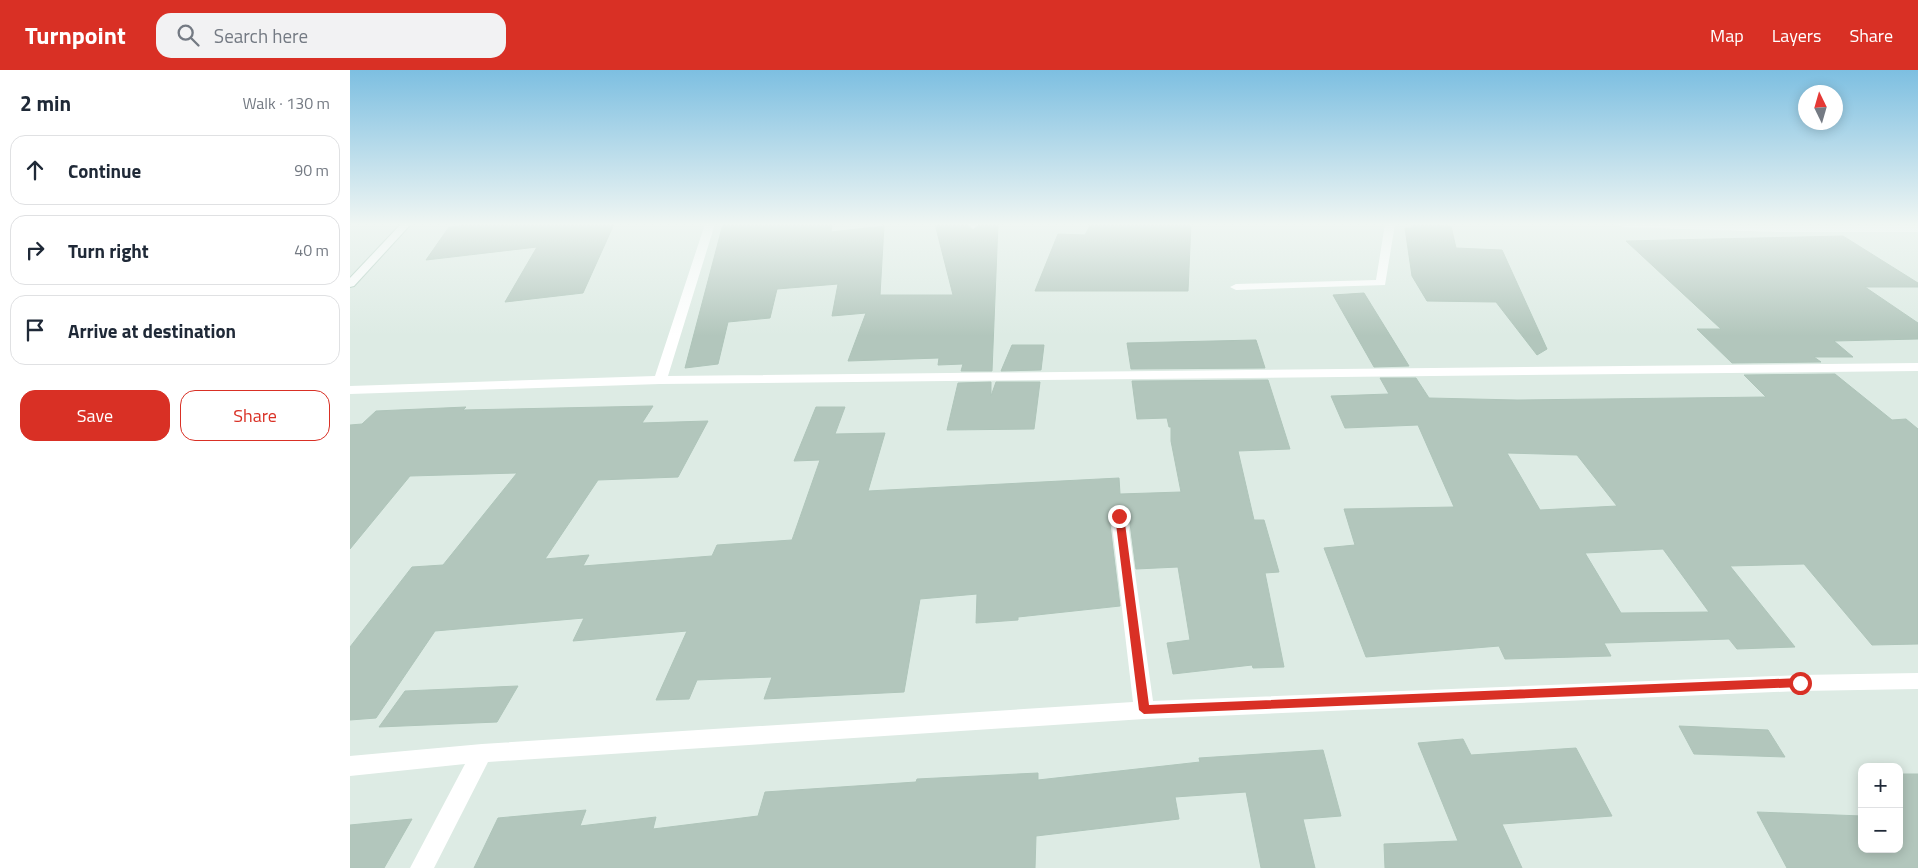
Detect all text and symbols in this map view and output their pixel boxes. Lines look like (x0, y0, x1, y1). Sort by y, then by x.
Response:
search box (156, 13, 506, 58)
text: Turnpoint (25, 17, 126, 53)
icon: search (174, 21, 202, 49)
text: Search here (214, 21, 308, 50)
text: Map (1710, 22, 1744, 49)
text: Layers (1772, 22, 1821, 49)
text: Share (1849, 22, 1893, 49)
north arrow (1798, 85, 1843, 130)
text: 2 min (20, 87, 71, 119)
text: Walk · 130 m (242, 91, 330, 115)
icon: ahead (21, 156, 49, 184)
text: Continue (68, 156, 141, 185)
text: 90 m (294, 158, 329, 182)
icon: right (21, 236, 49, 264)
text: Turn right (68, 236, 149, 265)
text: 40 m (294, 238, 329, 262)
icon: arrive (21, 316, 49, 344)
text: Arrive at destination (68, 316, 236, 345)
button: Save (20, 390, 170, 441)
button: Share (180, 390, 330, 441)
route end (1108, 505, 1131, 528)
route start (1789, 672, 1812, 695)
map controls (1858, 763, 1903, 853)
button: + (1858, 763, 1903, 808)
button: − (1858, 808, 1903, 853)

